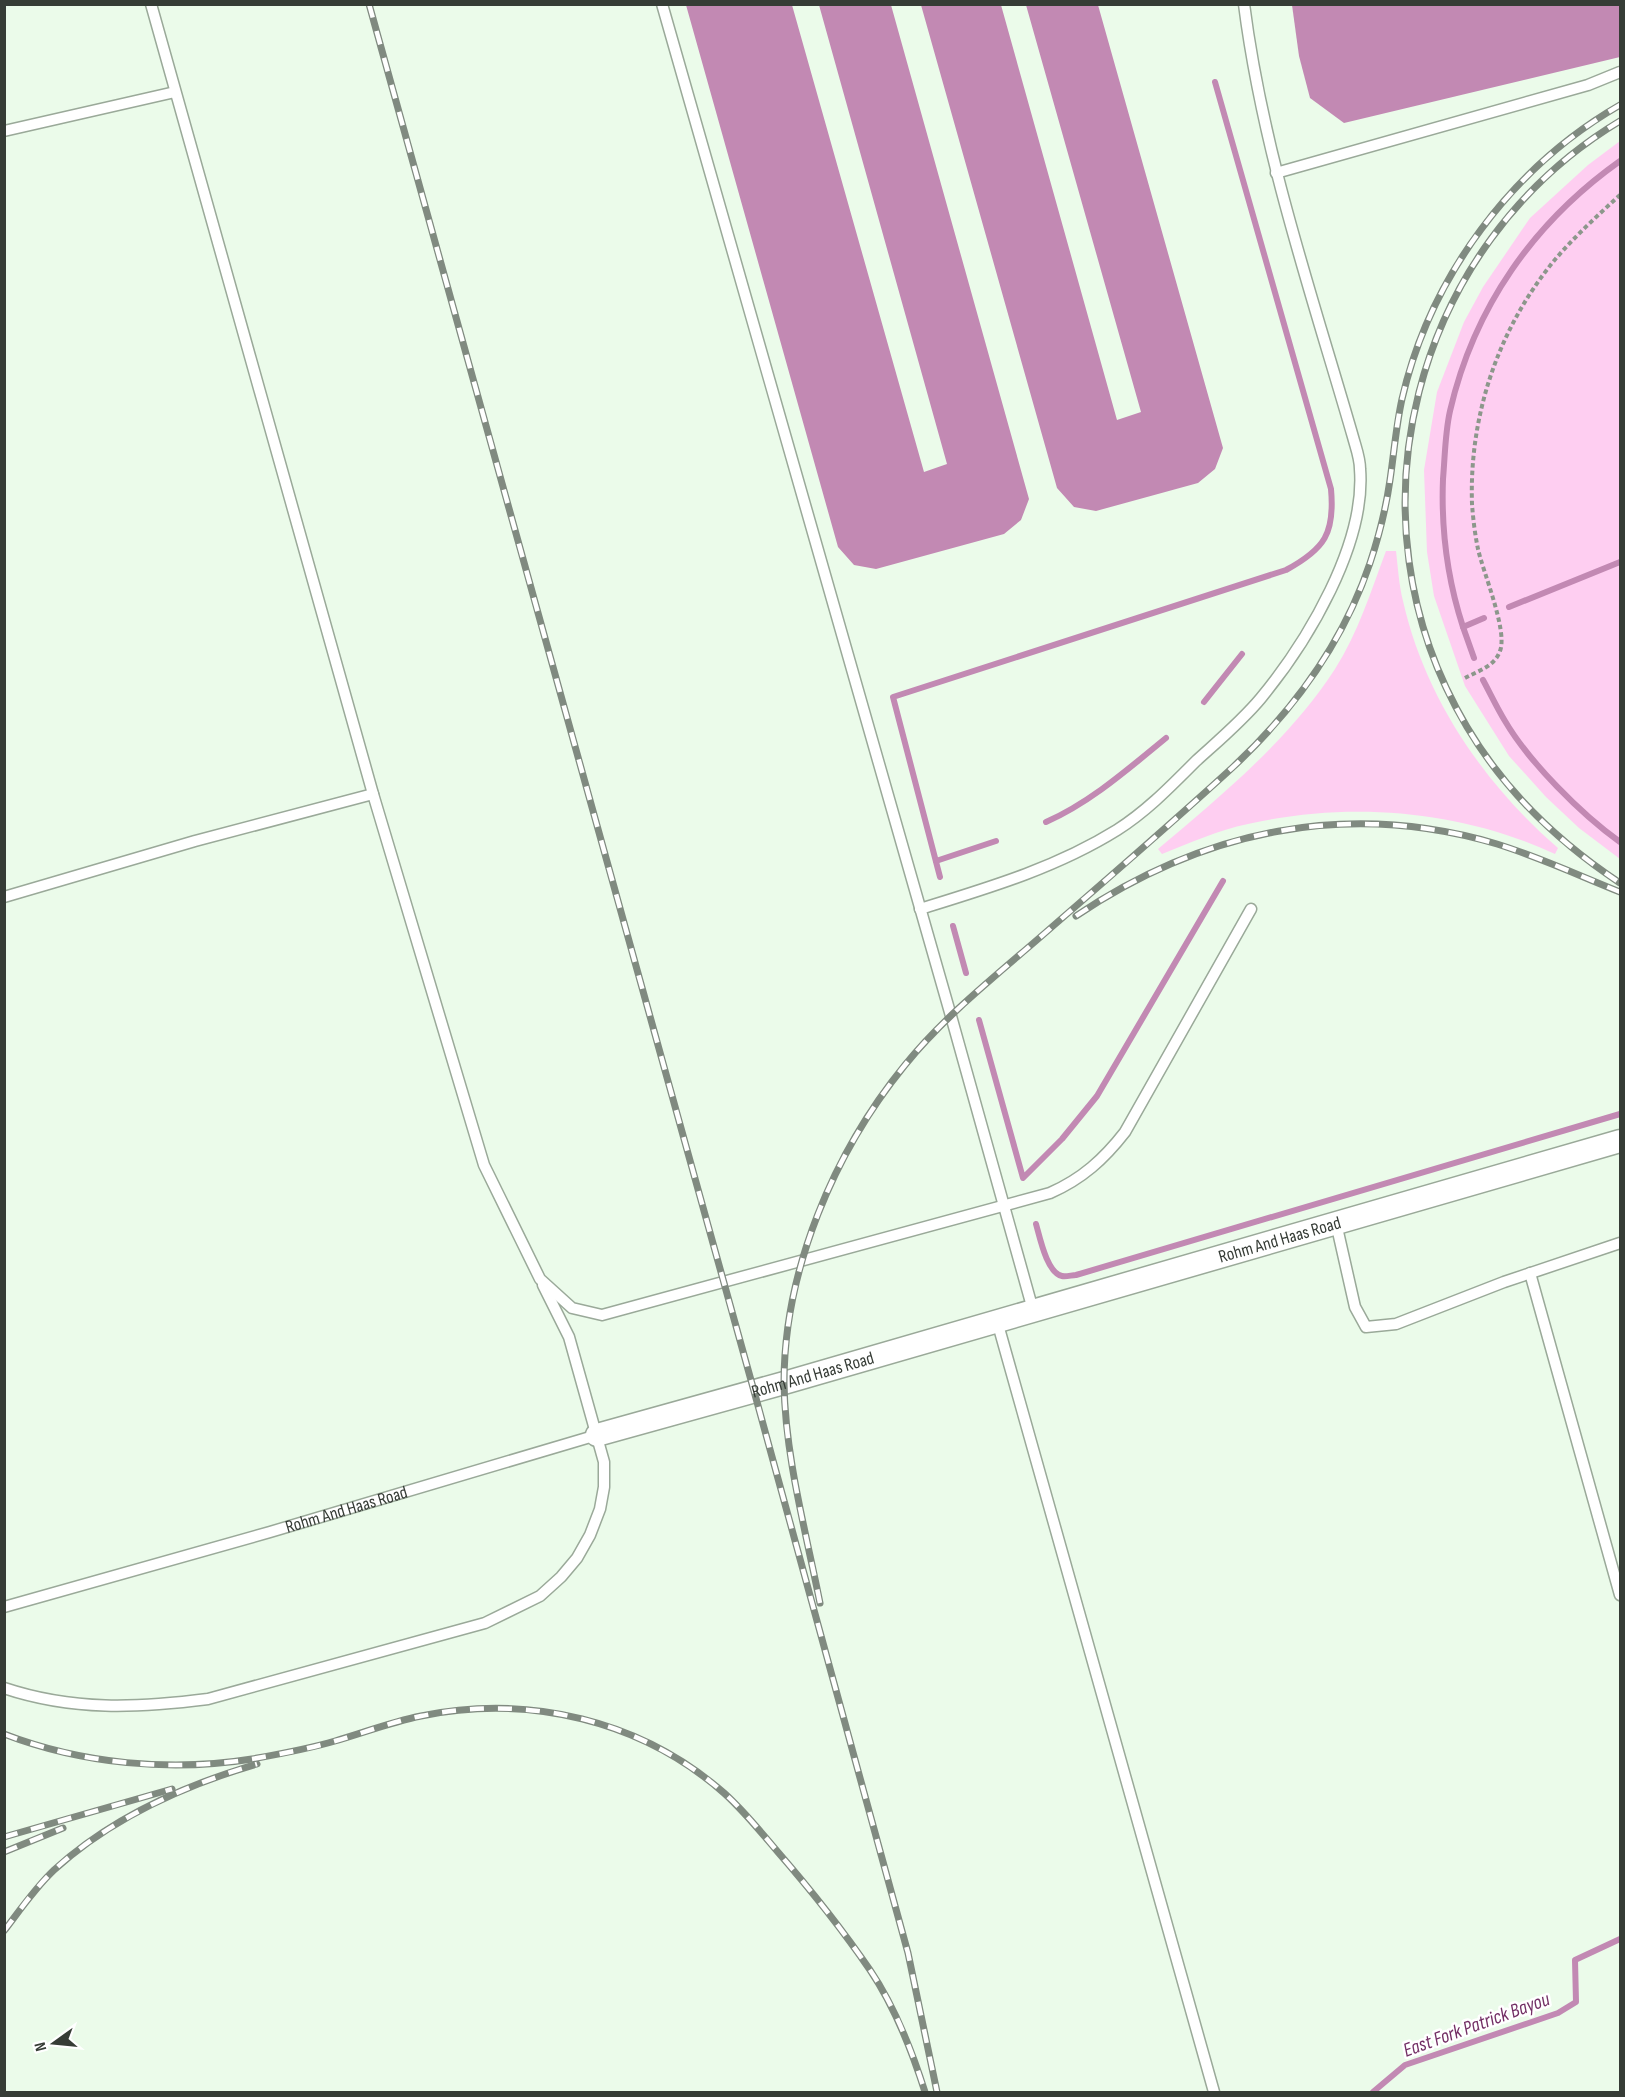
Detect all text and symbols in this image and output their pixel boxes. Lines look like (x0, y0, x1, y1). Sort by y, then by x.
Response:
street label: Rohm And Haas Road (1216, 1212, 1343, 1268)
street label: Rohm And Haas Road (749, 1348, 876, 1403)
street label: Rohm And Haas Road (283, 1482, 410, 1538)
water label: East Fork Patrick Bayou (1400, 1987, 1554, 2063)
north arrow (24, 2013, 84, 2073)
text: N (31, 2040, 51, 2053)

